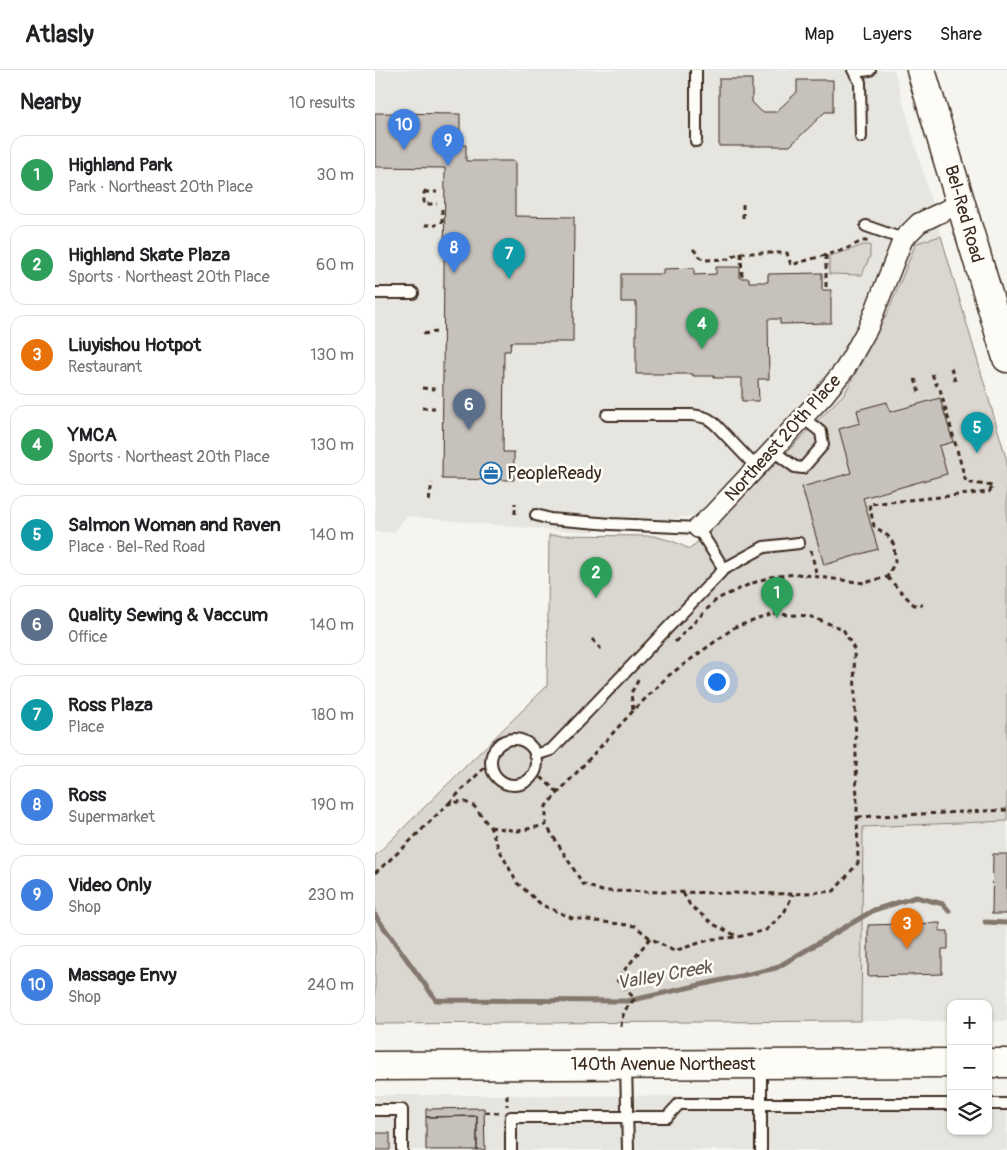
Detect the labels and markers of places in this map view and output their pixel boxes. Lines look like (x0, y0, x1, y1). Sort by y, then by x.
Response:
pin: 10 (388, 109, 420, 150)
pin: 9 (432, 125, 464, 166)
pin: 8 (438, 232, 470, 273)
pin: 7 (493, 238, 525, 279)
pin: 4 (686, 308, 718, 349)
pin: 6 (453, 389, 485, 430)
pin: 5 (961, 412, 993, 453)
office icon: PeopleReady (479, 461, 503, 485)
place label: PeopleReady (507, 462, 602, 485)
pin: 2 (580, 557, 612, 598)
pin: 1 (761, 577, 793, 618)
pin: 3 (891, 908, 923, 949)

